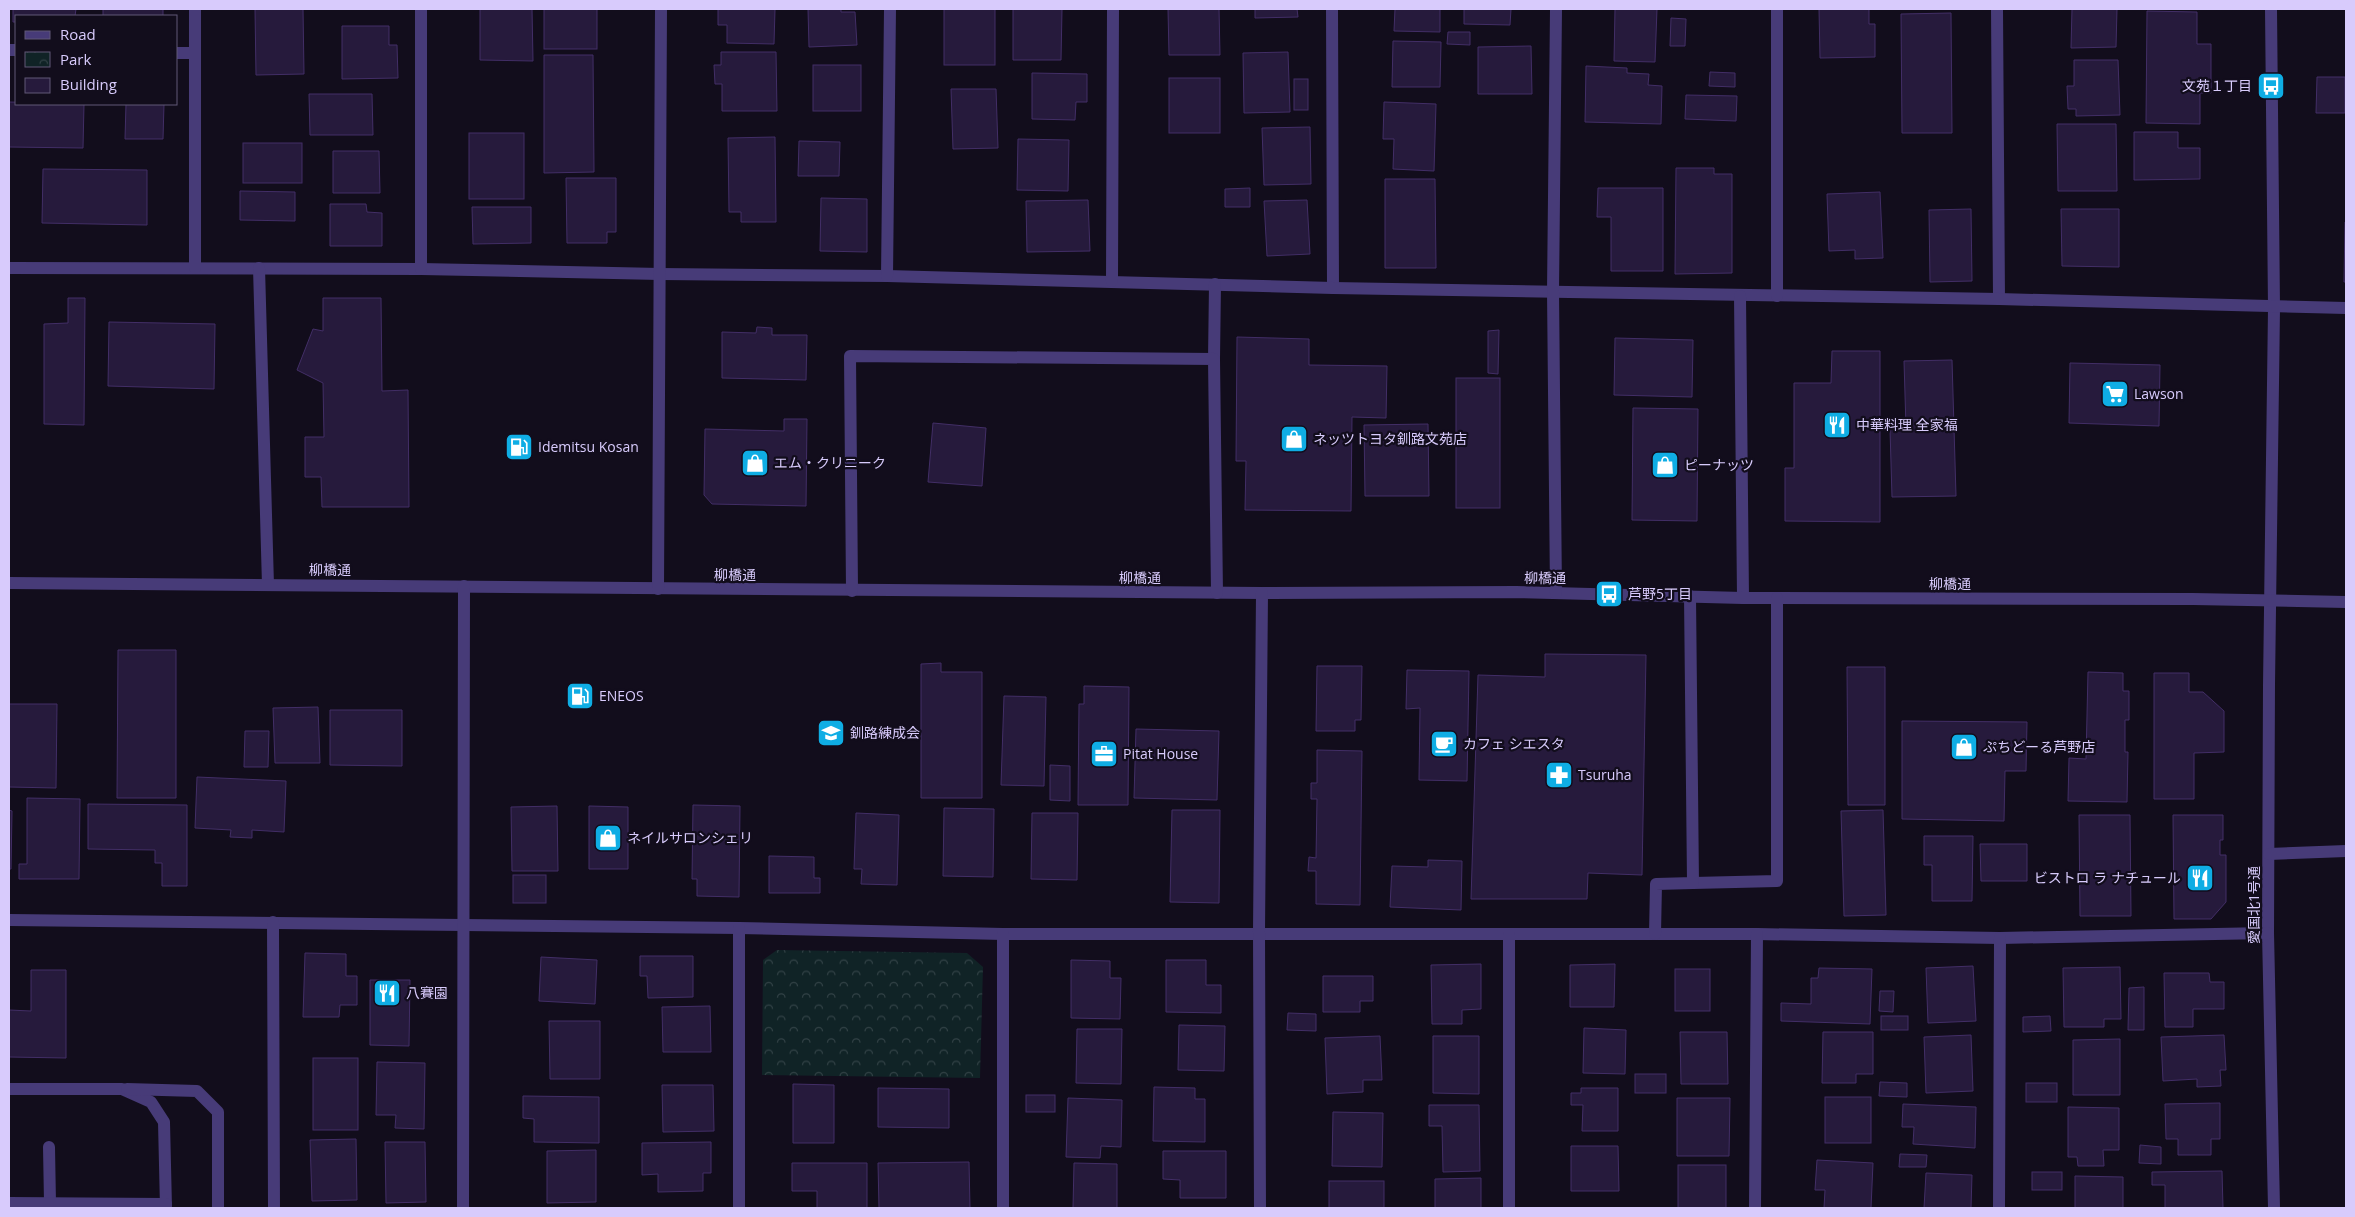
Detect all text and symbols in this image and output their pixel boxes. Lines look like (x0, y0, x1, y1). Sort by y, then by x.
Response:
legend (15, 15, 178, 105)
text: Road (60, 24, 96, 44)
text: Park (60, 49, 91, 69)
bus stop icon: 文苑１丁目 (2256, 71, 2286, 101)
text: Building (60, 74, 117, 94)
place label: 文苑１丁目 (2182, 76, 2252, 95)
supermarket icon: Lawson (2100, 379, 2130, 409)
place label: Lawson (2134, 384, 2184, 403)
restaurant icon: 中華料理 全家福 (1822, 410, 1852, 440)
place label: 中華料理 全家福 (1856, 415, 1958, 434)
shop icon: ネッツトヨタ釧路文苑店 (1279, 424, 1309, 454)
place label: ネッツトヨタ釧路文苑店 (1313, 429, 1467, 448)
fuel station icon: Idemitsu Kosan (504, 432, 534, 462)
place label: Idemitsu Kosan (538, 437, 639, 456)
shop icon: エム・クリニーク (740, 448, 770, 478)
shop icon: ピーナッツ (1650, 450, 1680, 480)
place label: エム・クリニーク (774, 453, 886, 472)
place label: ピーナッツ (1684, 455, 1754, 474)
street label: 柳橋通 (309, 560, 351, 579)
street label: 柳橋通 (714, 565, 756, 584)
street label: 柳橋通 (1119, 568, 1161, 587)
street label: 柳橋通 (1524, 568, 1566, 587)
street label: 柳橋通 (1929, 574, 1971, 593)
bus stop icon: 芦野5丁目 (1594, 579, 1624, 609)
place label: 芦野5丁目 (1628, 584, 1692, 603)
fuel station icon: ENEOS (565, 681, 595, 711)
place label: ENEOS (599, 686, 644, 705)
school or university icon: 釧路練成会 (816, 718, 846, 748)
place label: 釧路練成会 (850, 723, 920, 742)
cafe icon: カフェ シエスタ (1429, 729, 1459, 759)
shop icon: ぷちどーる芦野店 (1949, 732, 1979, 762)
place label: カフェ シエスタ (1463, 734, 1565, 753)
place label: ぷちどーる芦野店 (1983, 737, 2095, 756)
office icon: Pitat House (1089, 739, 1119, 769)
place label: Pitat House (1123, 744, 1198, 763)
pharmacy icon: Tsuruha (1544, 760, 1574, 790)
place label: Tsuruha (1578, 765, 1632, 784)
shop icon: ネイルサロンシェリ (593, 823, 623, 853)
place label: ネイルサロンシェリ (627, 828, 753, 847)
restaurant icon: ビストロ ラ ナチュール (2185, 863, 2215, 893)
street label: 愛国北1号通 (2244, 866, 2263, 944)
place label: ビストロ ラ ナチュール (2034, 868, 2181, 887)
restaurant icon: 八賽園 (372, 978, 402, 1008)
place label: 八賽園 (406, 983, 448, 1002)

